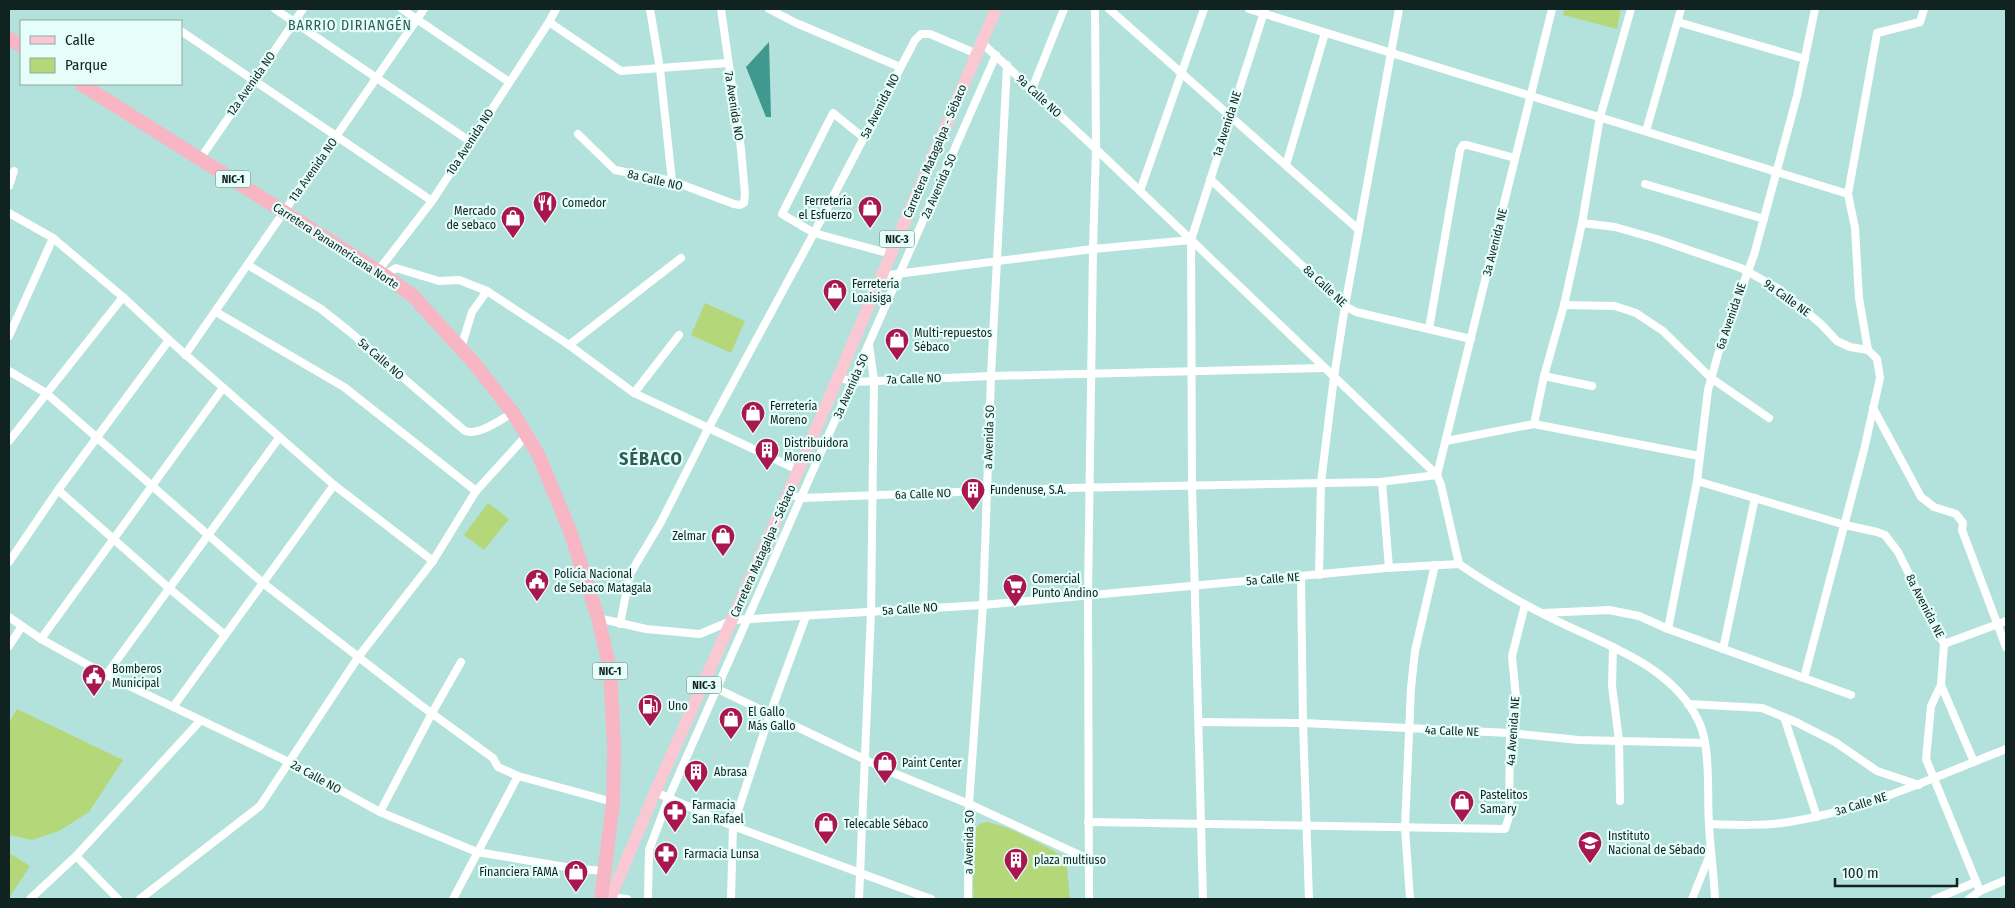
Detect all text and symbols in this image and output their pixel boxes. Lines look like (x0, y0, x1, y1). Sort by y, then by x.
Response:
district label: BARRIO DIRIANGÉN (288, 16, 412, 34)
legend (20, 20, 182, 85)
text: Calle (65, 31, 95, 49)
street label: 12a Avenida NO (224, 49, 278, 119)
text: Parque (65, 56, 108, 74)
street label: 7a Avenida NO (722, 70, 746, 142)
street label: 5a Avenida NO (858, 71, 902, 141)
street label: 9a Calle NO (1014, 72, 1064, 120)
street label: Carretera Matagalpa - Sébaco (900, 82, 970, 220)
street label: 1a Avenida NE (1210, 89, 1244, 159)
street label: 10a Avenida NO (443, 106, 497, 178)
street label: 11a Avenida NO (286, 135, 340, 205)
street label: 2a Avenida SO (918, 151, 960, 221)
street label: 8a Calle NO (626, 167, 684, 193)
road number: NIC-1 (216, 170, 250, 188)
restaurant icon: Comedor (532, 190, 558, 224)
place label: Ferretería el Esfuerzo (798, 194, 852, 222)
shop icon: Ferretería el Esfuerzo (857, 195, 883, 229)
place label: Comedor (562, 196, 607, 210)
street label: Carretera Panamericana Norte (270, 200, 402, 292)
place label: Mercado de sebaco (446, 204, 496, 232)
shop icon: Mercado de sebaco (500, 205, 526, 239)
street label: 3a Avenida NE (1480, 206, 1510, 277)
road number: NIC-3 (880, 230, 914, 248)
street label: 8a Calle NE (1300, 262, 1350, 310)
street label: 9a Calle NE (1761, 276, 1813, 320)
place label: Ferretería Loaisiga (852, 277, 900, 305)
shop icon: Ferretería Loaisiga (822, 278, 848, 312)
street label: 6a Avenida NE (1713, 280, 1749, 351)
place label: Multi-repuestos Sébaco (914, 326, 992, 354)
shop icon: Multi-repuestos Sébaco (884, 327, 910, 361)
street label: 5a Calle NO (355, 335, 407, 383)
street label: 3a Avenida SO (830, 351, 872, 421)
street label: 7a Calle NO (886, 371, 942, 387)
place label: Ferretería Moreno (770, 399, 818, 427)
shop icon: Ferretería Moreno (740, 400, 766, 434)
street label: a Avenida SO (981, 405, 997, 469)
place label: Distribuidora Moreno (784, 436, 849, 464)
building icon: Distribuidora Moreno (754, 437, 780, 471)
district label: SÉBACO (619, 447, 683, 470)
building icon: Fundenuse, S.A. (960, 477, 986, 511)
street label: Carretera Matagalpa - Sébaco (727, 482, 799, 620)
place label: Fundenuse, S.A. (990, 483, 1067, 497)
street label: 6a Calle NO (895, 486, 951, 502)
shop icon: Zelmar (710, 523, 736, 557)
place label: Zelmar (672, 529, 707, 543)
place label: Policía Nacional de Sebaco Matagala (554, 567, 652, 595)
public building icon: Policía Nacional de Sebaco Matagala (524, 568, 550, 602)
street label: 5a Calle NE (1246, 570, 1301, 588)
place label: Comercial Punto Andino (1032, 572, 1098, 600)
street label: 8a Avenida NE (1903, 572, 1947, 641)
supermarket icon: Comercial Punto Andino (1002, 573, 1028, 607)
street label: 5a Calle NO (882, 600, 938, 618)
place label: Bomberos Municipal (112, 662, 162, 690)
road number: NIC-1 (592, 662, 628, 679)
public building icon: Bomberos Municipal (81, 663, 107, 697)
road number: NIC-3 (686, 676, 722, 694)
fuel station icon: Uno (637, 693, 663, 727)
street label: 4a Avenida NE (1504, 696, 1522, 766)
place label: Uno (668, 699, 688, 713)
place label: El Gallo Más Gallo (748, 705, 796, 733)
shop icon: El Gallo Más Gallo (718, 706, 744, 740)
street label: 4a Calle NE (1425, 723, 1480, 739)
shop icon: Paint Center (872, 750, 898, 784)
place label: Paint Center (902, 756, 962, 770)
street label: 2a Calle NO (288, 757, 344, 797)
building icon: Abrasa (683, 759, 709, 793)
place label: Abrasa (714, 765, 747, 779)
place label: Pastelitos Samary (1480, 788, 1528, 816)
shop icon: Pastelitos Samary (1449, 789, 1475, 823)
street label: 3a Calle NE (1833, 789, 1889, 819)
place label: Farmacia San Rafael (692, 798, 744, 826)
pharmacy icon: Farmacia San Rafael (662, 799, 688, 833)
street label: a Avenida SO (961, 810, 977, 874)
shop icon: Telecable Sébaco (813, 811, 839, 845)
place label: Telecable Sébaco (844, 817, 928, 831)
place label: Instituto Nacional de Sébado (1608, 829, 1706, 857)
school or university icon: Instituto Nacional de Sébado (1577, 830, 1603, 864)
pharmacy icon: Farmacia Lunsa (653, 841, 679, 875)
place label: Farmacia Lunsa (684, 847, 759, 861)
building icon: plaza multiuso (1003, 847, 1029, 881)
place label: plaza multiuso (1034, 853, 1106, 867)
scale bar (1835, 856, 1958, 888)
shop icon: Financiera FAMA (563, 859, 589, 893)
text: 100 m (1842, 864, 1879, 882)
place label: Financiera FAMA (479, 865, 559, 879)

